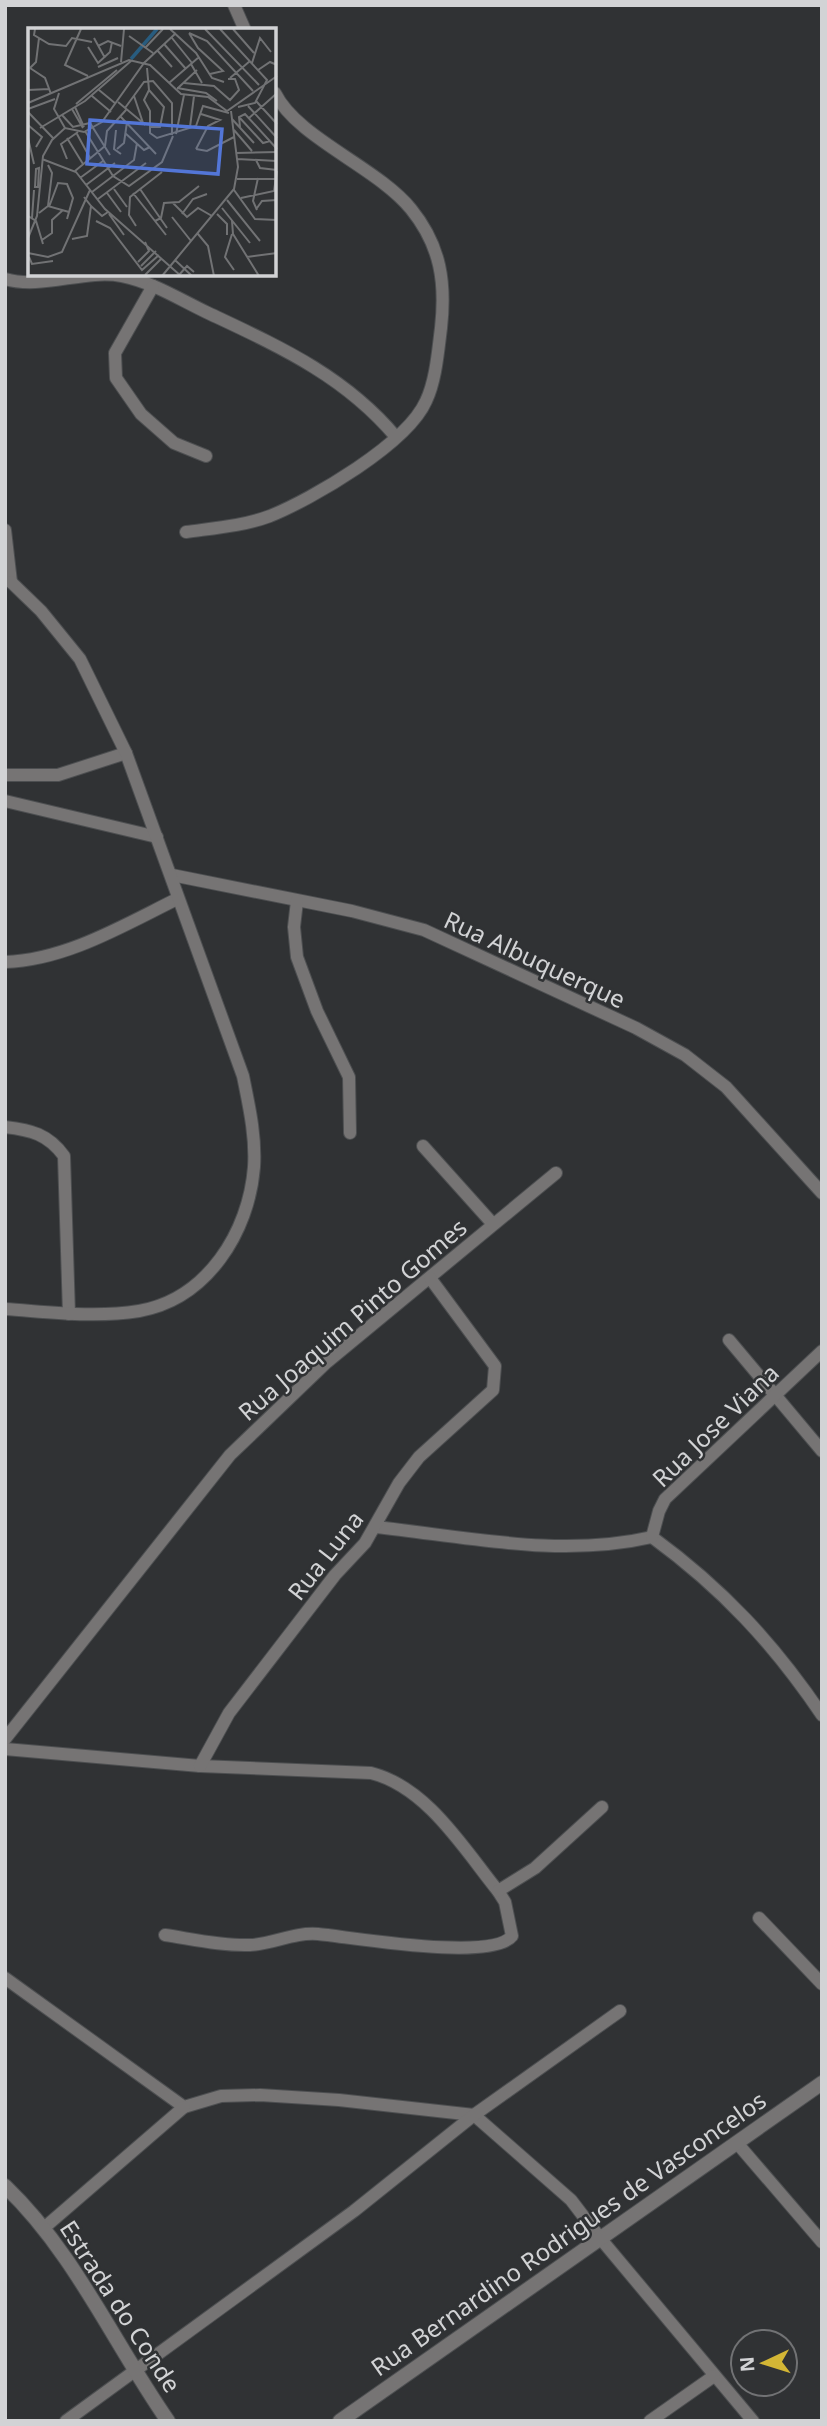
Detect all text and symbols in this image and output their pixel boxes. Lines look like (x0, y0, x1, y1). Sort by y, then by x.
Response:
inset map (28, 28, 276, 276)
street label: Rua Albuquerque (439, 903, 631, 1015)
street label: Rua Joaquim Pinto Gomes (231, 1210, 473, 1428)
street label: Rua Jose Viana (644, 1356, 786, 1494)
street label: Rua Luna (280, 1503, 370, 1607)
street label: Rua Bernardino Rodrigues de Vasconcelos (364, 2083, 772, 2383)
street label: Estrada do Conde (53, 2213, 189, 2399)
north arrow (729, 2328, 799, 2398)
text: N (734, 2356, 761, 2373)

